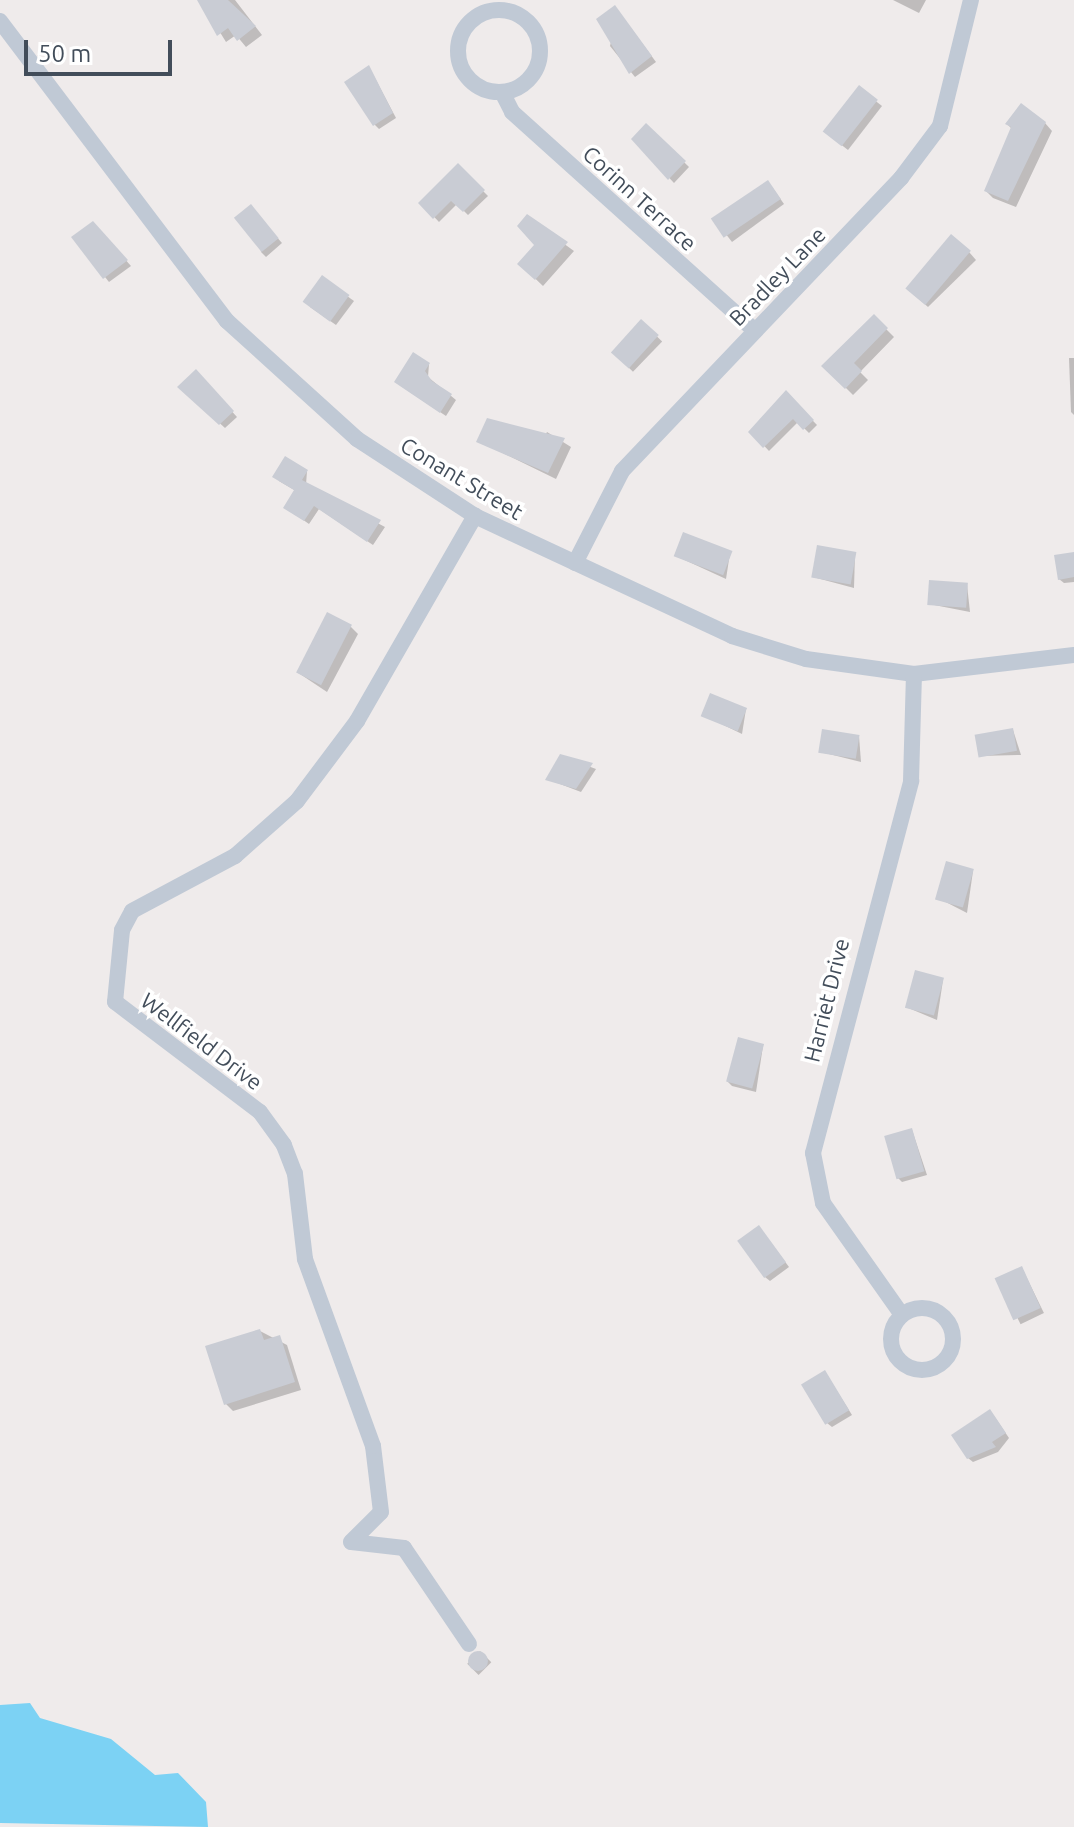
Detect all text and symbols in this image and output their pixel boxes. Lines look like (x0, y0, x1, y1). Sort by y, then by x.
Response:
scale bar (28, 24, 176, 74)
text: 50 m (38, 40, 91, 67)
street label: Corinn Terrace (578, 140, 702, 256)
street label: Bradley Lane (723, 221, 831, 331)
street label: Conant Street (396, 431, 528, 525)
street label: Harriet Drive (798, 935, 854, 1065)
street label: Wellfield Drive (136, 987, 268, 1095)

